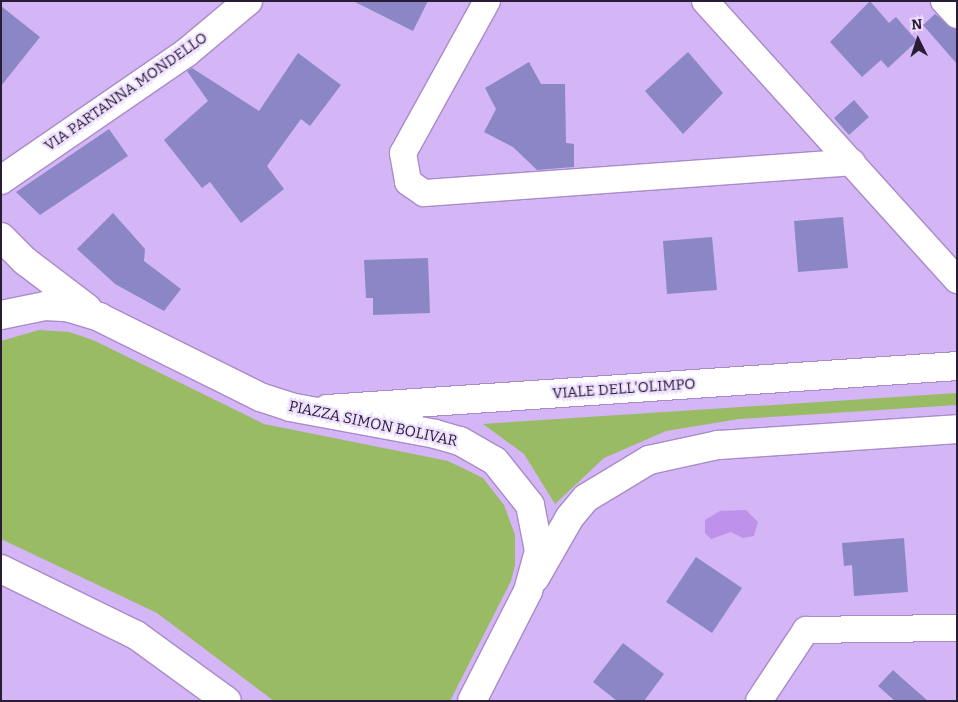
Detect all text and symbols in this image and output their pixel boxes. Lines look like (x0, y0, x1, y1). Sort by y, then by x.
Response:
north arrow (893, 15, 943, 65)
text: N (911, 16, 923, 33)
street label: VIA PARTANNA MONDELLO (41, 29, 211, 155)
street label: VIALE DELL'OLIMPO (552, 375, 696, 403)
street label: PIAZZA SIMON BOLIVAR (287, 397, 459, 451)

